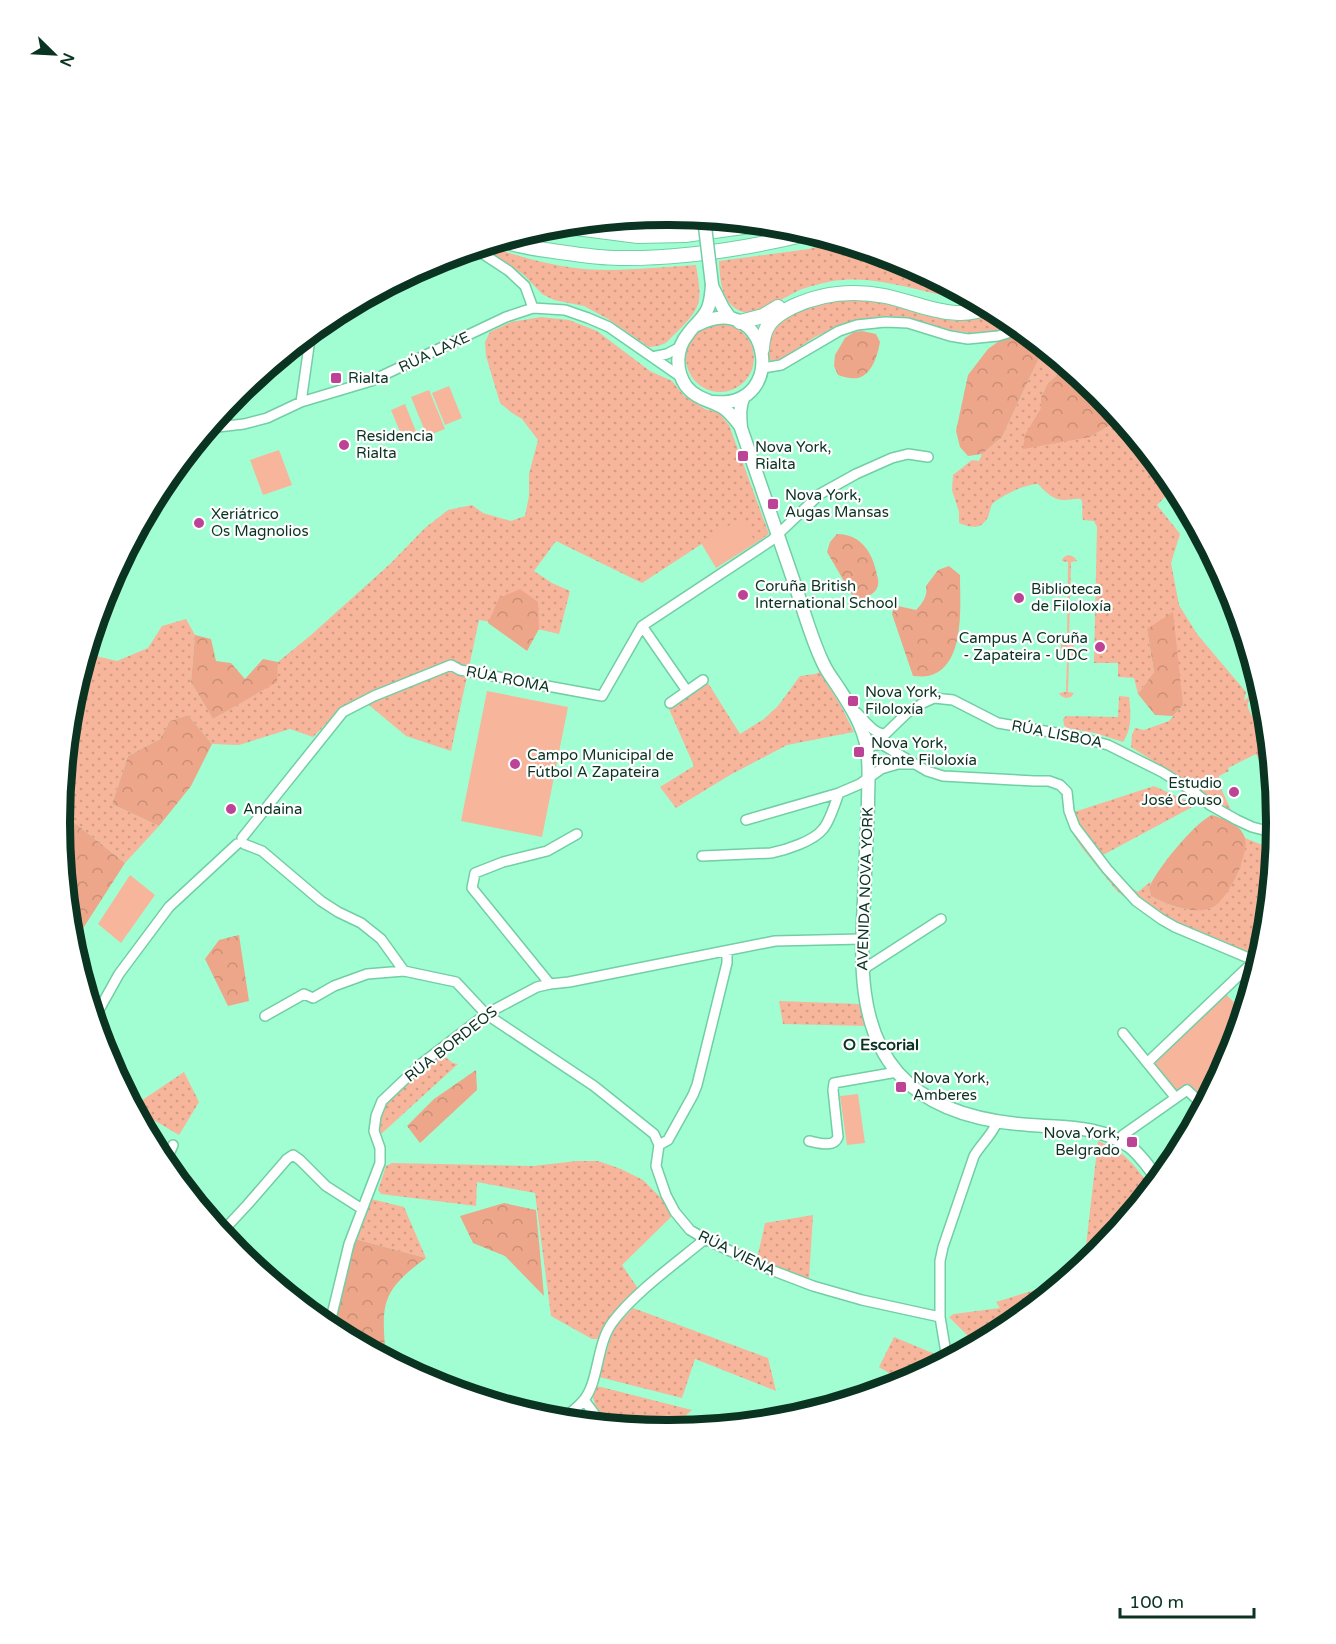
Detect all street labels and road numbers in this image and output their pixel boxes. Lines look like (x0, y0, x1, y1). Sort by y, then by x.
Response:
street label: RÚA LAXE (396, 328, 472, 376)
street label: RÚA ROMA (464, 662, 552, 696)
street label: RÚA LISBOA (1010, 716, 1104, 752)
street label: AVENIDA NOVA YORK (853, 807, 877, 971)
street label: RÚA BORDEOS (401, 1002, 501, 1086)
street label: RÚA VIENA (695, 1226, 779, 1280)

